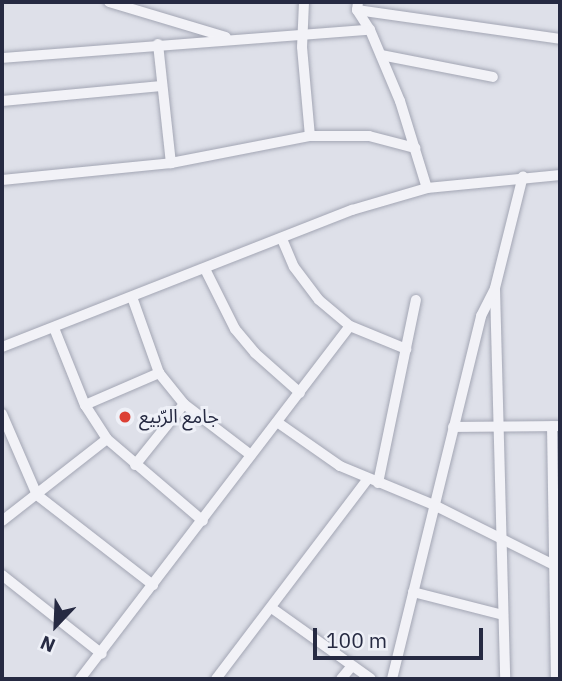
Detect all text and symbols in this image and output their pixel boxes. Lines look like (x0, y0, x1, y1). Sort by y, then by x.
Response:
place label: جامع الرّبيع (139, 406, 219, 428)
marker: جامع الرّبيع (117, 409, 133, 425)
north arrow (21, 590, 91, 660)
scale bar (317, 614, 487, 658)
text: 100 m (326, 626, 387, 654)
text: N (37, 631, 59, 658)

